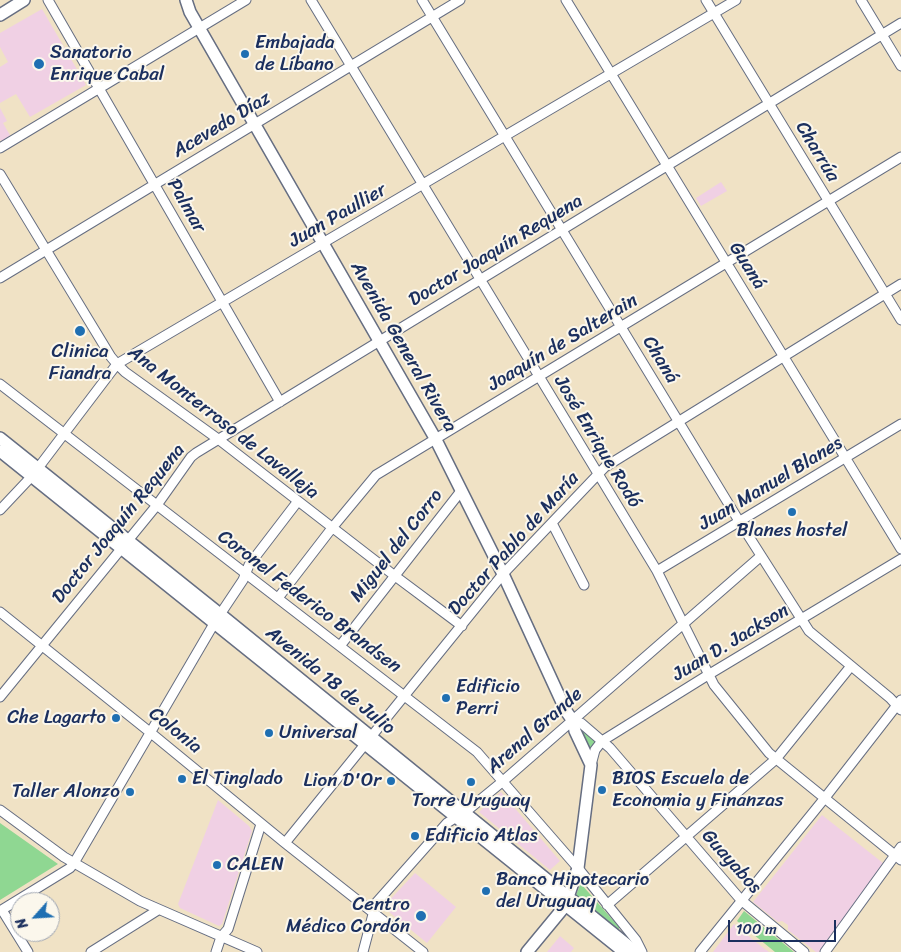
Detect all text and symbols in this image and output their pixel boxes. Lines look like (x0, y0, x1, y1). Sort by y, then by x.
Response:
place label: Embajada de Líbano (255, 32, 334, 76)
place label: Sanatorio Enrique Cabal (50, 42, 164, 86)
marker: Embajada de Líbano (239, 48, 251, 60)
marker: Sanatorio Enrique Cabal (32, 57, 46, 71)
street label: Acevedo Díaz (169, 87, 275, 163)
street label: Charrúa (790, 118, 844, 186)
street label: Palmar (162, 175, 210, 237)
street label: Juan Paullier (285, 179, 391, 253)
street label: Doctor Joaquín Requena (405, 190, 587, 312)
street label: Guaná (724, 238, 770, 294)
street label: Avenida General Rivera (345, 258, 461, 436)
street label: Joaquín de Salterain (484, 289, 642, 397)
marker: Clinica Fiandra (73, 324, 87, 338)
street label: Chaná (637, 332, 683, 388)
place label: Clinica Fiandra (49, 341, 111, 385)
street label: Ana Monterroso de Lavalleja (123, 341, 323, 505)
street label: José Enrique Rodó (549, 372, 645, 512)
street label: Juan Manuel Blanes (695, 432, 847, 536)
street label: Doctor Joaquín Requena (48, 440, 190, 608)
street label: Doctor Pablo de María (444, 468, 584, 620)
street label: Miguel del Corro (346, 485, 448, 607)
marker: Blanes hostel (786, 506, 798, 518)
place label: Blanes hostel (737, 520, 847, 542)
street label: Coronel Federico Brandsen (213, 525, 405, 679)
street label: Juan D. Jackson (669, 599, 793, 687)
street label: Avenida 18 de Julio (261, 622, 399, 740)
place label: Edificio Perri (456, 676, 520, 720)
street label: Arenal Grande (482, 683, 588, 779)
marker: Edificio Perri (440, 692, 452, 704)
street label: Colonia (144, 703, 206, 759)
place label: Che Lagarto (7, 707, 106, 729)
marker: Che Lagarto (110, 712, 122, 724)
place label: Universal (279, 722, 357, 744)
marker: Universal (263, 727, 275, 739)
place label: El Tinglado (192, 768, 283, 790)
place label: BIOS Escuela de Economia y Finanzas (612, 768, 784, 812)
place label: Lion D'Or (304, 770, 381, 792)
marker: El Tinglado (176, 773, 188, 785)
marker: Lion D'Or (385, 775, 397, 787)
marker: Torre Uruguay (465, 776, 477, 788)
place label: Taller Alonzo (12, 781, 120, 803)
marker: BIOS Escuela de Economia y Finanzas (596, 784, 608, 796)
marker: Taller Alonzo (124, 786, 136, 798)
place label: Torre Uruguay (412, 790, 530, 812)
place label: Edificio Atlas (425, 825, 537, 847)
street label: Guayabos (696, 825, 766, 899)
marker: Edificio Atlas (409, 830, 421, 842)
place label: CALEN (227, 854, 284, 876)
marker: CALEN (211, 859, 223, 871)
place label: Banco Hipotecario del Uruguay (496, 869, 649, 913)
marker: Banco Hipotecario del Uruguay (480, 885, 492, 897)
north arrow (10, 892, 60, 942)
place label: Centro Médico Cordón (286, 894, 410, 938)
marker: Centro Médico Cordón (414, 909, 428, 923)
scale bar (731, 910, 838, 942)
text: N (9, 914, 35, 933)
text: 100 m (736, 916, 777, 942)

